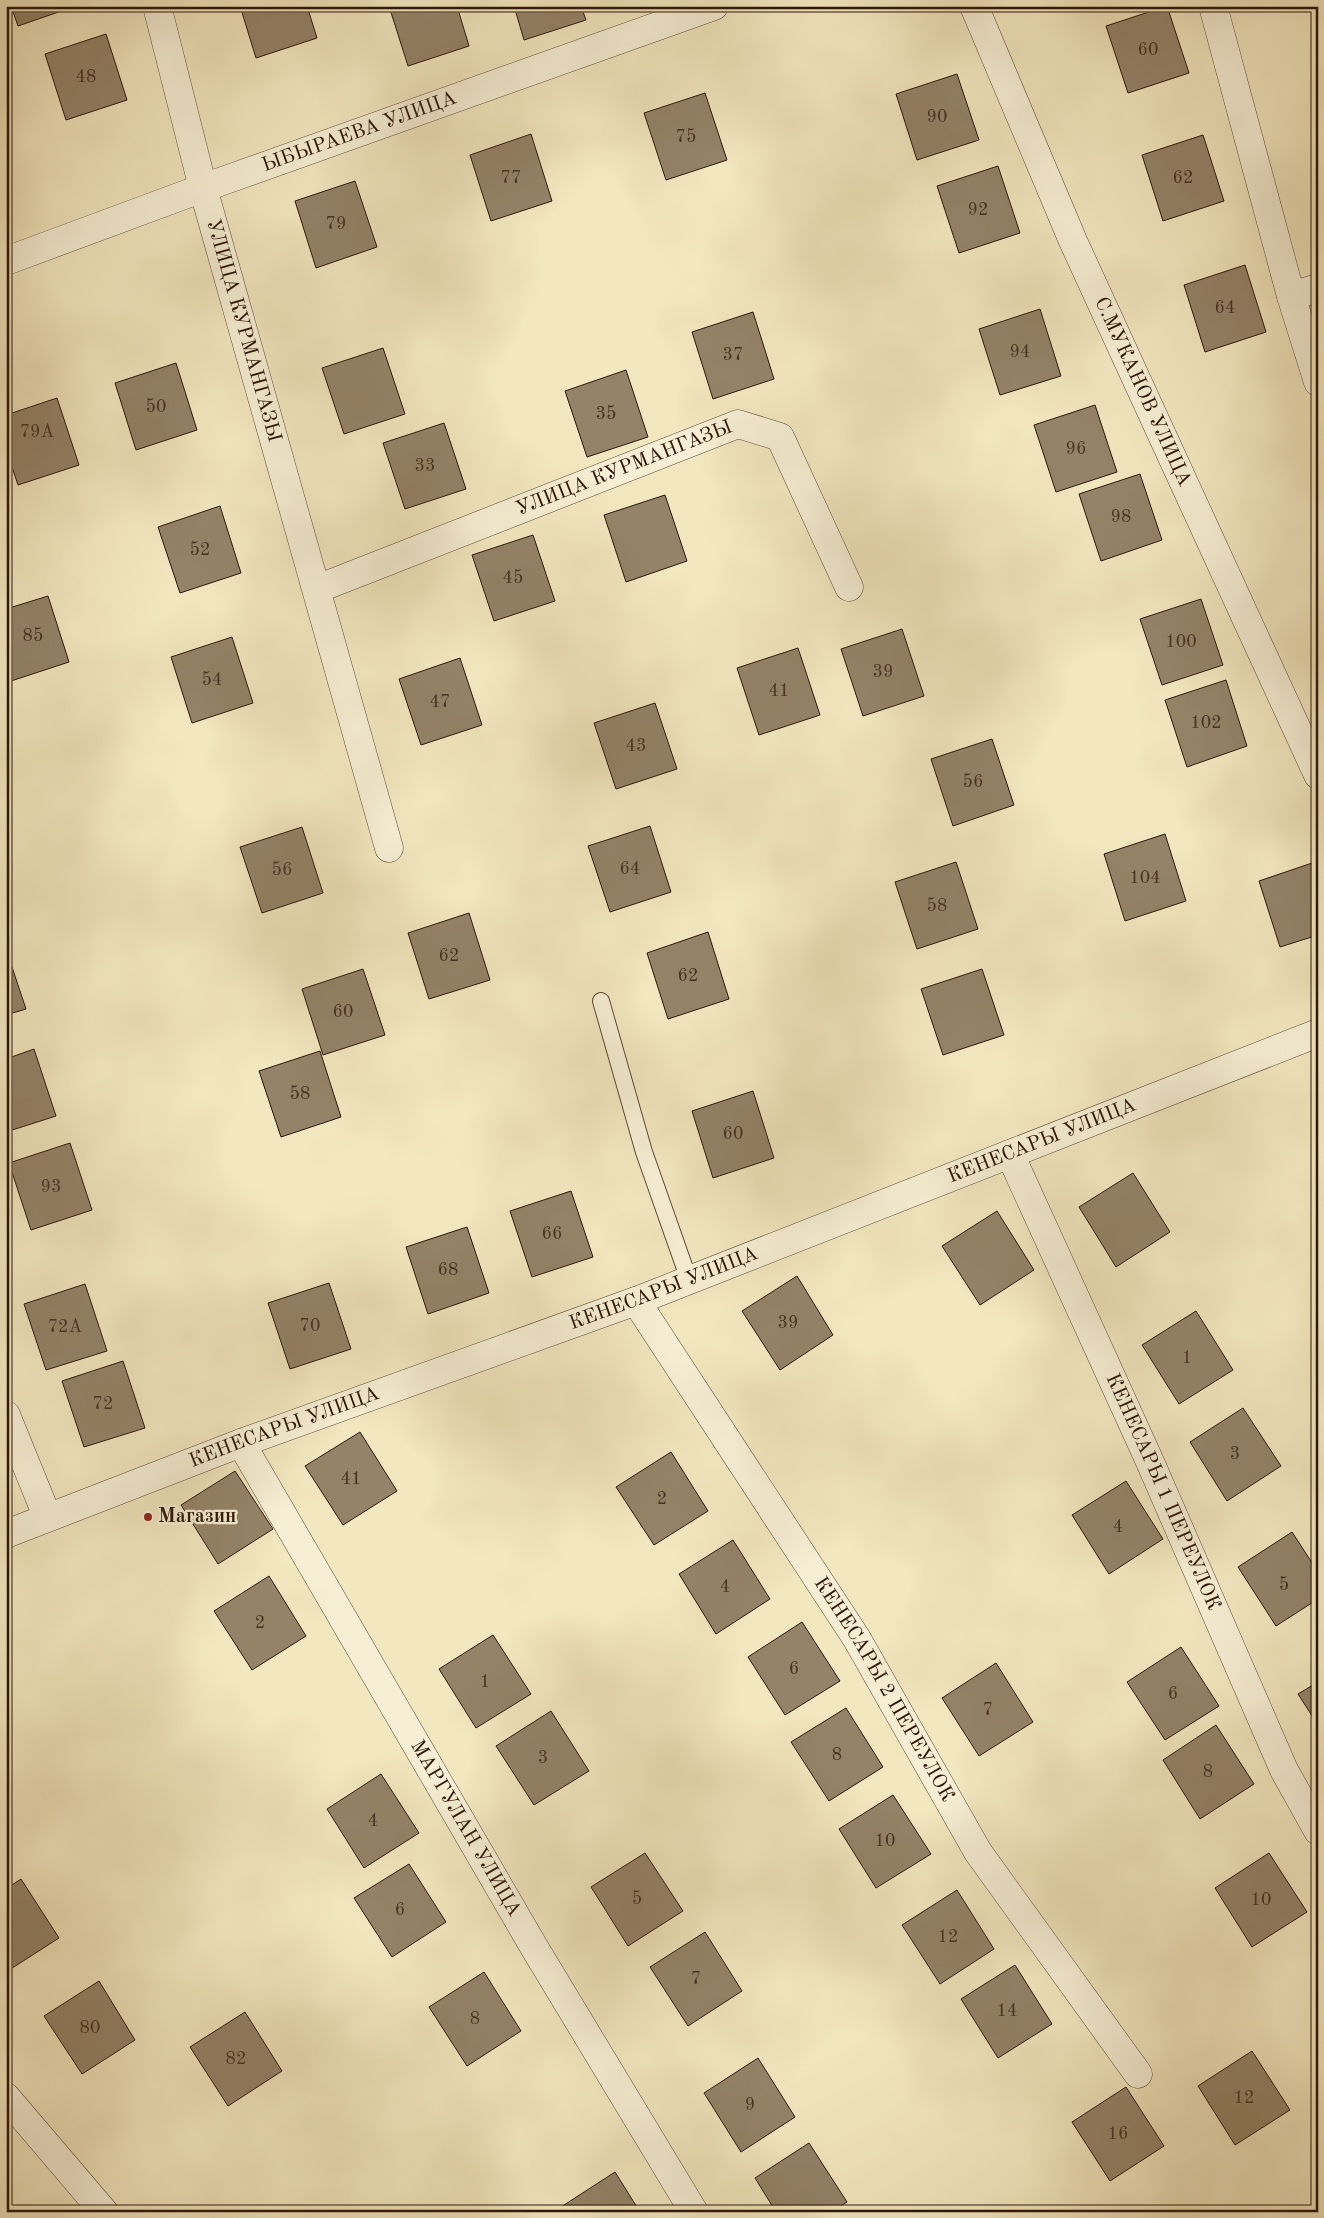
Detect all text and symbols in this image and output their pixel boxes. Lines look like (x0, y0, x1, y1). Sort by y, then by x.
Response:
house number: 60 (1138, 41, 1158, 59)
house number: 48 (76, 68, 96, 86)
street label: ЫБЫРАЕВА УЛИЦА (259, 89, 459, 176)
house number: 90 (927, 108, 947, 126)
house number: 75 (676, 128, 696, 146)
house number: 77 (501, 169, 521, 187)
house number: 62 (1173, 169, 1193, 187)
house number: 92 (968, 201, 988, 219)
house number: 79 (326, 215, 346, 233)
street label: УЛИЦА КУРМАНГАЗЫ (202, 217, 284, 445)
street label: С.МУКАНОВ УЛИЦА (1090, 294, 1194, 490)
house number: 64 (1215, 299, 1235, 317)
house number: 94 (1010, 343, 1030, 361)
house number: 37 (723, 346, 743, 364)
house number: 50 (146, 398, 166, 416)
house number: 35 (596, 405, 616, 423)
street label: УЛИЦА КУРМАНГАЗЫ (513, 417, 735, 520)
house number: 79А (20, 423, 55, 441)
house number: 96 (1066, 440, 1086, 458)
house number: 33 (415, 457, 435, 475)
house number: 98 (1111, 508, 1131, 526)
house number: 52 (190, 541, 210, 559)
house number: 45 (503, 569, 523, 587)
house number: 85 (23, 627, 43, 645)
house number: 100 (1165, 633, 1197, 651)
house number: 39 (873, 663, 893, 681)
house number: 54 (202, 671, 222, 689)
house number: 41 (769, 682, 789, 700)
house number: 47 (430, 693, 450, 711)
house number: 102 (1190, 714, 1222, 732)
house number: 43 (626, 737, 646, 755)
house number: 56 (963, 773, 983, 791)
house number: 64 (620, 860, 640, 878)
house number: 56 (272, 861, 292, 879)
house number: 104 (1129, 869, 1161, 887)
house number: 58 (927, 897, 947, 915)
house number: 62 (439, 947, 459, 965)
house number: 62 (678, 967, 698, 985)
house number: 60 (333, 1003, 353, 1021)
house number: 58 (290, 1085, 310, 1103)
street label: КЕНЕСАРЫ УЛИЦА (945, 1095, 1139, 1187)
house number: 60 (723, 1125, 743, 1143)
house number: 93 (41, 1178, 61, 1196)
house number: 66 (542, 1225, 562, 1243)
street label: КЕНЕСАРЫ УЛИЦА (567, 1244, 761, 1334)
house number: 68 (438, 1261, 458, 1279)
house number: 39 (778, 1314, 798, 1332)
house number: 70 (300, 1317, 320, 1335)
house number: 72А (48, 1318, 83, 1336)
house number: 1 (1182, 1349, 1192, 1367)
street label: КЕНЕСАРЫ 1 ПЕРЕУЛОК (1101, 1371, 1223, 1614)
street label: КЕНЕСАРЫ УЛИЦА (187, 1384, 382, 1472)
house number: 72 (93, 1395, 113, 1413)
house number: 3 (1230, 1445, 1240, 1463)
house number: 41 (341, 1470, 361, 1488)
house number: 2 (657, 1490, 667, 1508)
place label: Магазин (158, 1507, 236, 1527)
marker: Магазин (142, 1511, 154, 1523)
house number: 4 (1113, 1518, 1123, 1536)
street label: КЕНЕСАРЫ 2 ПЕРЕУЛОК (810, 1574, 957, 1805)
house number: 5 (1279, 1576, 1289, 1594)
house number: 4 (720, 1578, 730, 1596)
house number: 2 (255, 1614, 265, 1632)
house number: 6 (789, 1660, 799, 1678)
house number: 1 (480, 1673, 490, 1691)
house number: 6 (1168, 1685, 1178, 1703)
house number: 7 (983, 1701, 993, 1719)
street label: МАРГУЛАН УЛИЦА (406, 1737, 524, 1920)
house number: 8 (832, 1746, 842, 1764)
house number: 3 (538, 1749, 548, 1767)
house number: 8 (1203, 1763, 1213, 1781)
house number: 4 (368, 1812, 378, 1830)
house number: 10 (875, 1832, 895, 1850)
house number: 5 (632, 1890, 642, 1908)
house number: 10 (1251, 1891, 1271, 1909)
house number: 6 (395, 1901, 405, 1919)
house number: 12 (938, 1928, 958, 1946)
house number: 7 (691, 1970, 701, 1988)
house number: 14 (997, 2002, 1017, 2020)
house number: 8 (470, 2010, 480, 2028)
house number: 80 (80, 2019, 100, 2037)
house number: 82 (226, 2050, 246, 2068)
house number: 12 (1234, 2089, 1254, 2107)
house number: 9 (745, 2096, 755, 2114)
house number: 16 (1108, 2125, 1128, 2143)

